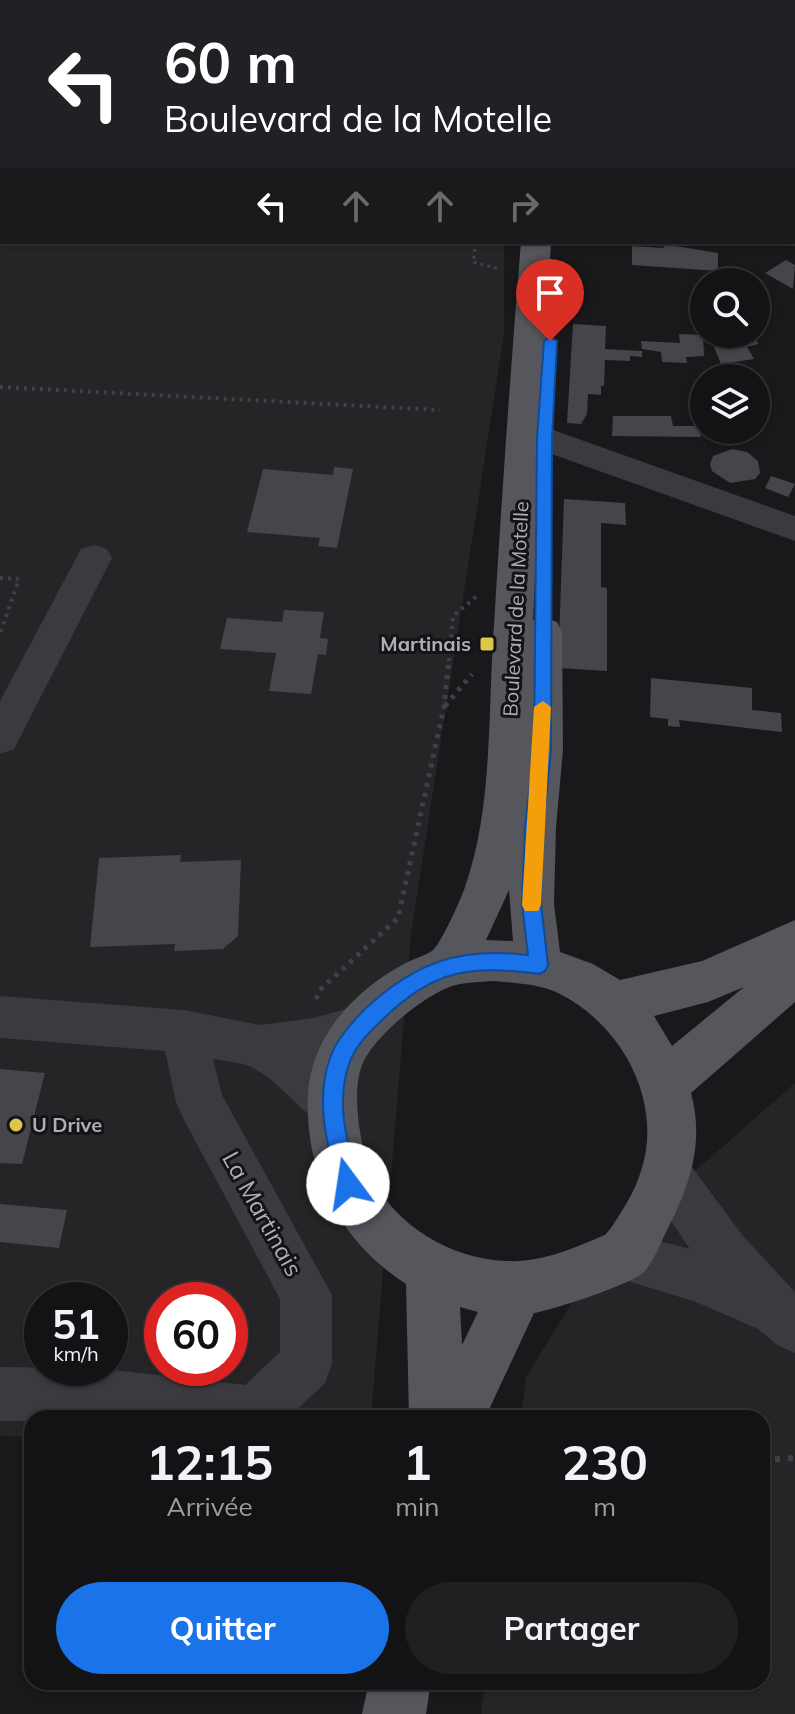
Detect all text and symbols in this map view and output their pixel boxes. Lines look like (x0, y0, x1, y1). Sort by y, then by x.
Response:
text: 60 m (164, 27, 297, 97)
icon: left (32, 32, 136, 136)
text: Boulevard de la Motelle (164, 96, 552, 141)
icon: left (250, 184, 294, 228)
icon: ahead (334, 184, 378, 228)
icon: ahead (418, 184, 462, 228)
icon: right (502, 184, 546, 228)
pin (516, 259, 584, 341)
map controls (690, 268, 770, 444)
button: search (690, 268, 770, 348)
icon: arrive (528, 271, 572, 315)
button: layers (690, 364, 770, 444)
street label: Boulevard de la Motelle (497, 501, 534, 717)
place label: Martinais (380, 631, 471, 656)
marker: Martinais (478, 635, 496, 653)
place label: U Drive (32, 1112, 102, 1137)
marker: U Drive (7, 1116, 25, 1134)
position arrow (306, 1142, 390, 1226)
street label: La Martinais (216, 1146, 310, 1281)
speed limit sign: 60 (144, 1282, 248, 1386)
text: 51 (52, 1299, 100, 1349)
text: km/h (53, 1341, 99, 1366)
text: 12:15 (146, 1432, 273, 1492)
text: 1 (403, 1432, 432, 1492)
text: 230 (562, 1432, 648, 1492)
text: Arrivée (167, 1490, 253, 1523)
text: min (395, 1490, 439, 1523)
text: m (593, 1490, 616, 1523)
button: Quitter (56, 1582, 389, 1674)
button: Partager (405, 1582, 738, 1674)

